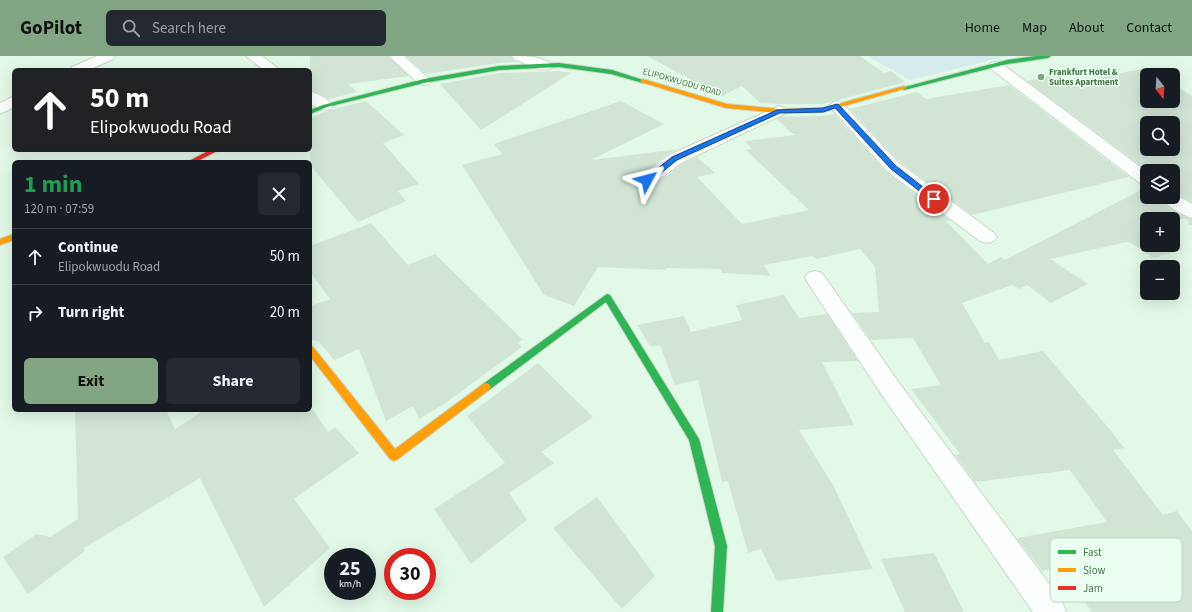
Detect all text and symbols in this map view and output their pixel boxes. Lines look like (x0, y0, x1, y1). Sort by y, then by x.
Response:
search box (106, 10, 386, 46)
text: GoPilot (20, 15, 82, 42)
icon: search (120, 17, 142, 39)
text: Search here (152, 18, 226, 39)
text: Home (965, 18, 1000, 38)
text: Map (1022, 18, 1047, 38)
text: About (1069, 18, 1104, 38)
text: Contact (1126, 18, 1172, 38)
street label: ELIPOKWUODU ROAD (641, 65, 723, 100)
place label: Frankfurt Hotel & Suites Apartment (1049, 66, 1119, 89)
north arrow (1140, 68, 1180, 108)
map controls (1140, 68, 1180, 300)
marker: Frankfurt Hotel & Suites Apartment (1036, 72, 1046, 82)
text: 50 m (90, 78, 149, 118)
icon: ahead (24, 84, 76, 136)
text: Elipokwuodu Road (90, 115, 232, 140)
button: search (1140, 116, 1180, 156)
position arrow (626, 159, 668, 201)
button: layers (1140, 164, 1180, 204)
text: 1 min (24, 167, 82, 202)
button: close (258, 173, 300, 215)
pin (917, 182, 951, 216)
icon: arrive (923, 188, 945, 210)
text: 120 m · 07:59 (24, 200, 94, 218)
button: + (1140, 212, 1180, 252)
text: Continue (58, 237, 118, 258)
icon: ahead (24, 246, 46, 268)
text: 50 m (270, 246, 300, 267)
text: Elipokwuodu Road (58, 258, 160, 276)
button: − (1140, 260, 1180, 300)
icon: right (24, 302, 46, 324)
text: Turn right (58, 302, 124, 323)
text: 20 m (270, 302, 300, 323)
button: Exit (24, 358, 158, 404)
button: Share (166, 358, 300, 404)
legend (1050, 538, 1182, 602)
text: Fast (1083, 545, 1102, 560)
speed limit sign: 30 (384, 548, 436, 600)
text: 25 (339, 555, 361, 583)
text: Slow (1083, 563, 1106, 578)
text: km/h (339, 577, 361, 591)
text: Jam (1083, 581, 1103, 596)

